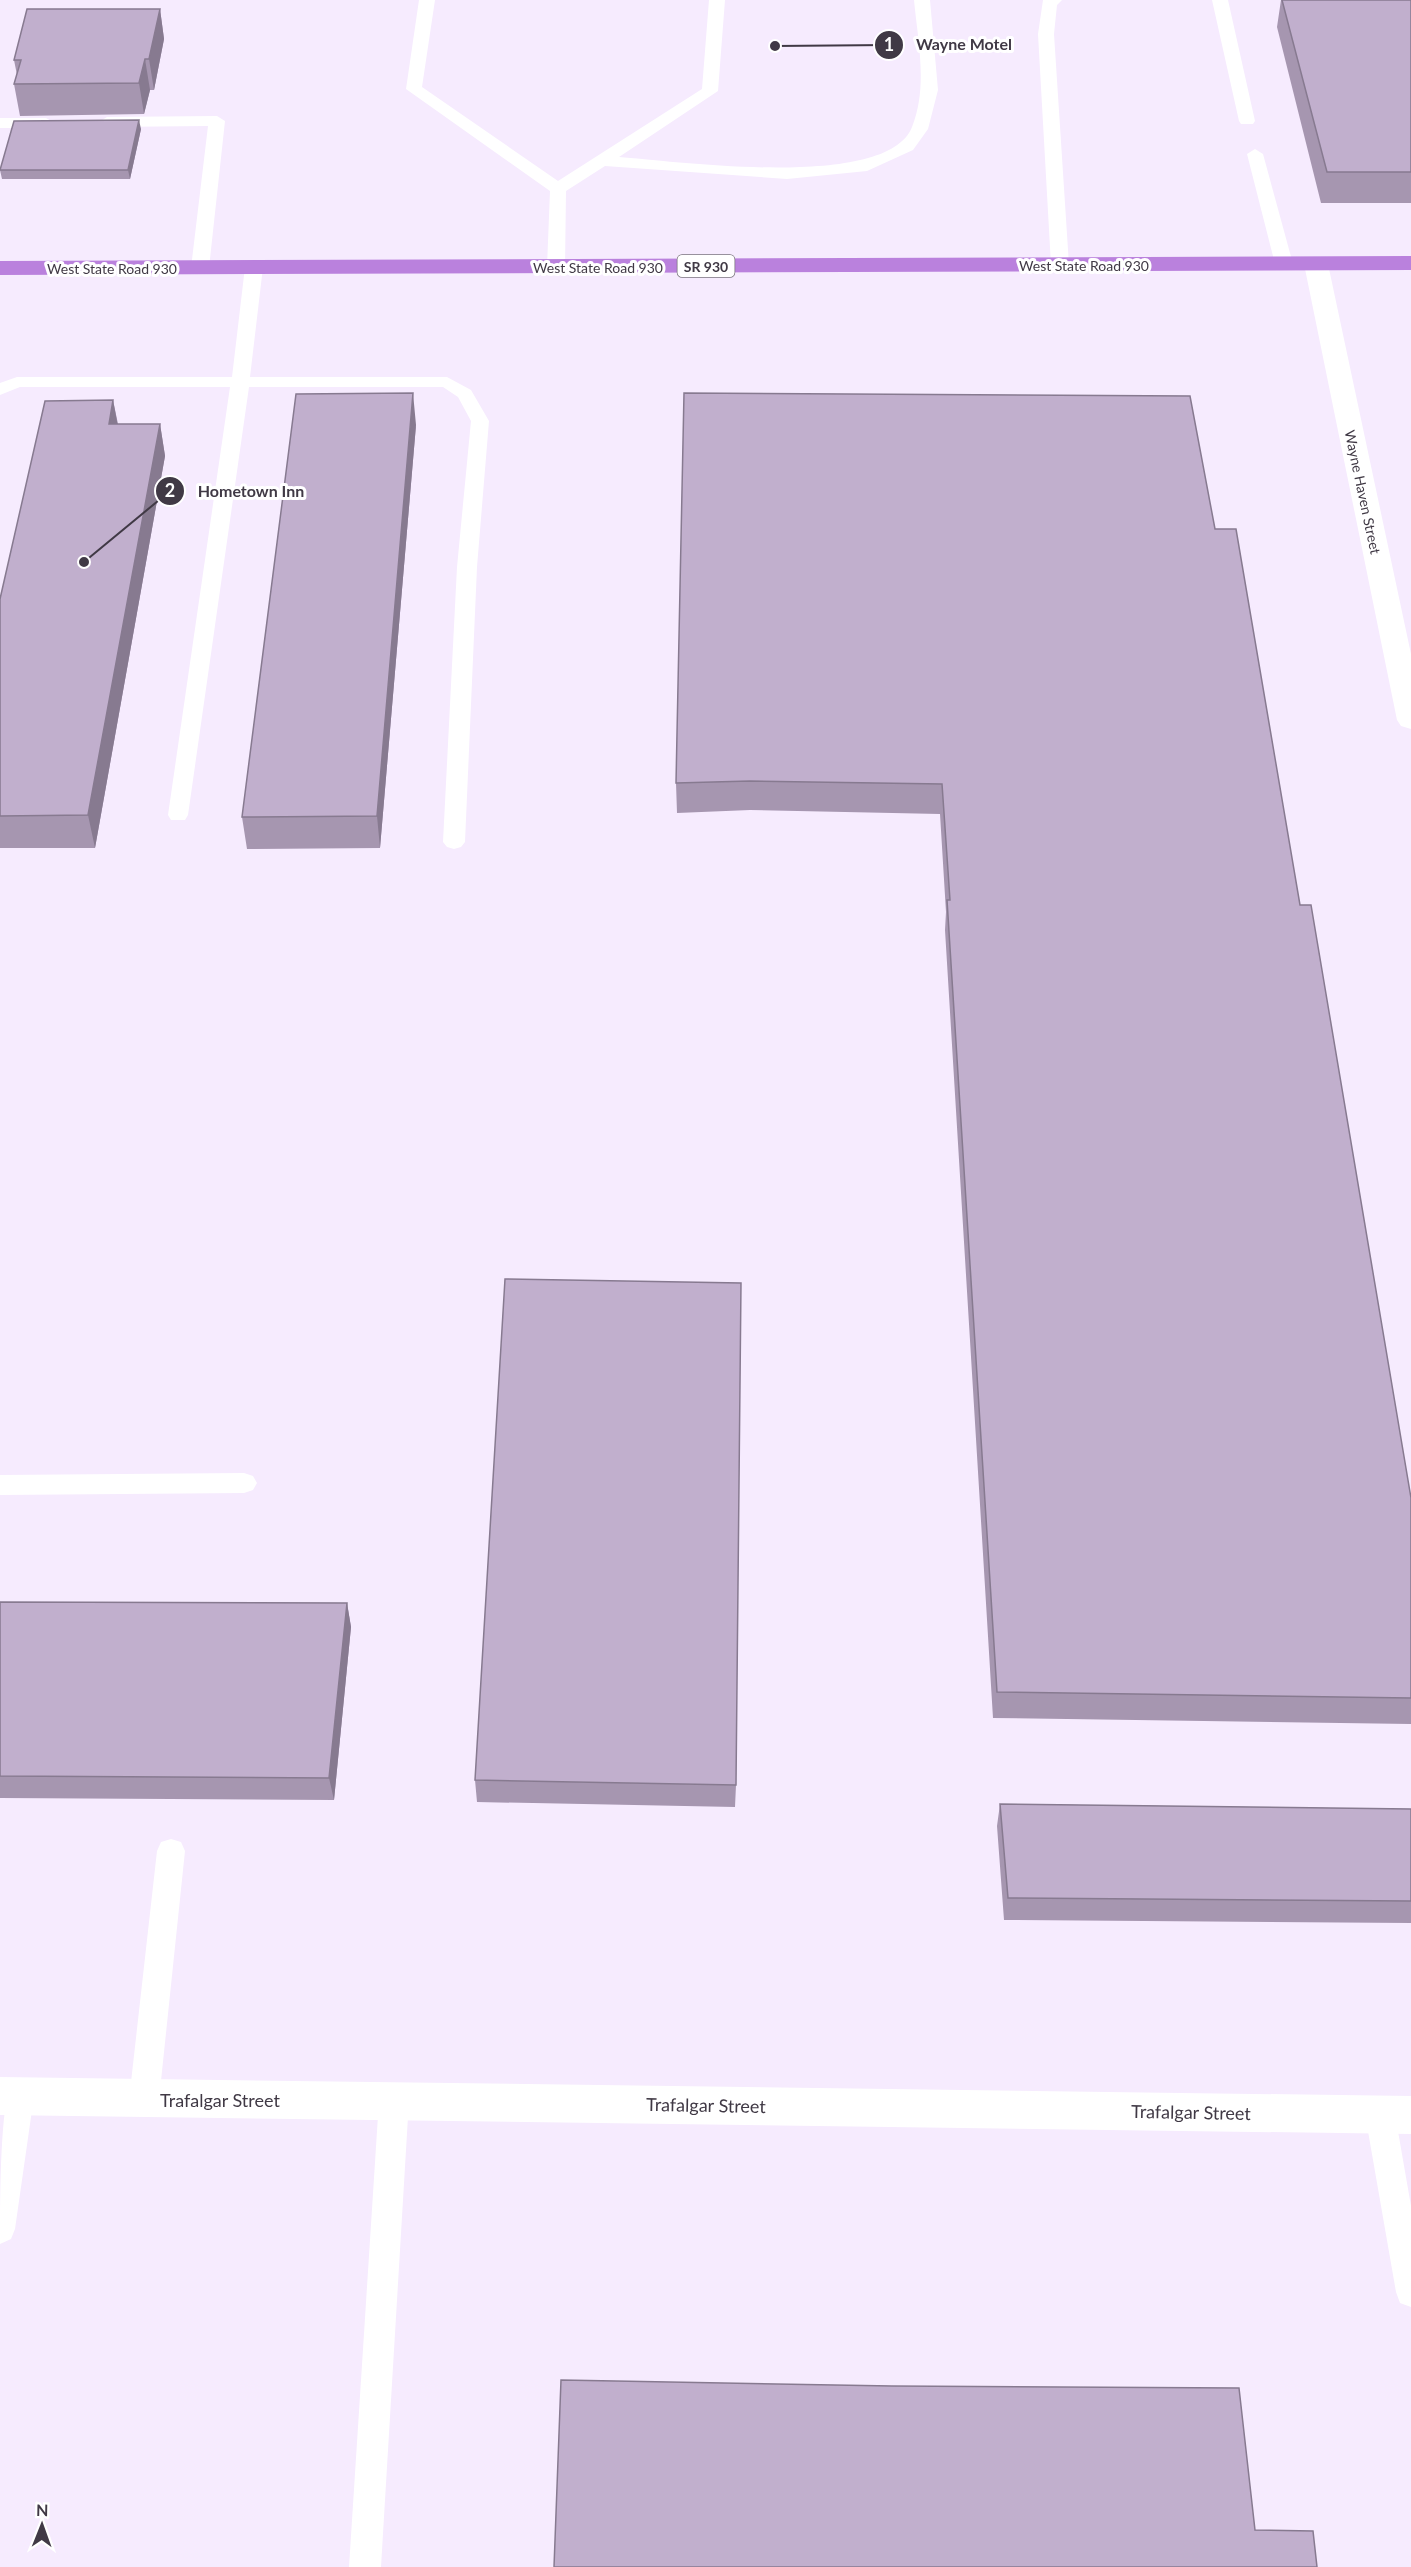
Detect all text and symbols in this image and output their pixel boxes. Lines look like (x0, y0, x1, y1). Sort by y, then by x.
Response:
callout: Wayne Motel (874, 28, 1024, 62)
text: 1 (884, 33, 894, 55)
text: Wayne Motel (916, 34, 1012, 53)
road number: SR 930 (678, 255, 734, 277)
street label: West State Road 930 (1019, 257, 1149, 274)
street label: West State Road 930 (533, 259, 663, 276)
street label: West State Road 930 (47, 260, 177, 277)
street label: Wayne Haven Street (1342, 428, 1384, 556)
callout: Hometown Inn (155, 474, 316, 508)
text: 2 (165, 479, 175, 501)
text: Hometown Inn (198, 481, 304, 500)
street label: Trafalgar Street (160, 2089, 280, 2111)
street label: Trafalgar Street (646, 2093, 767, 2117)
street label: Trafalgar Street (1131, 2100, 1252, 2124)
north arrow (12, 2495, 72, 2555)
text: N (36, 2500, 49, 2519)

